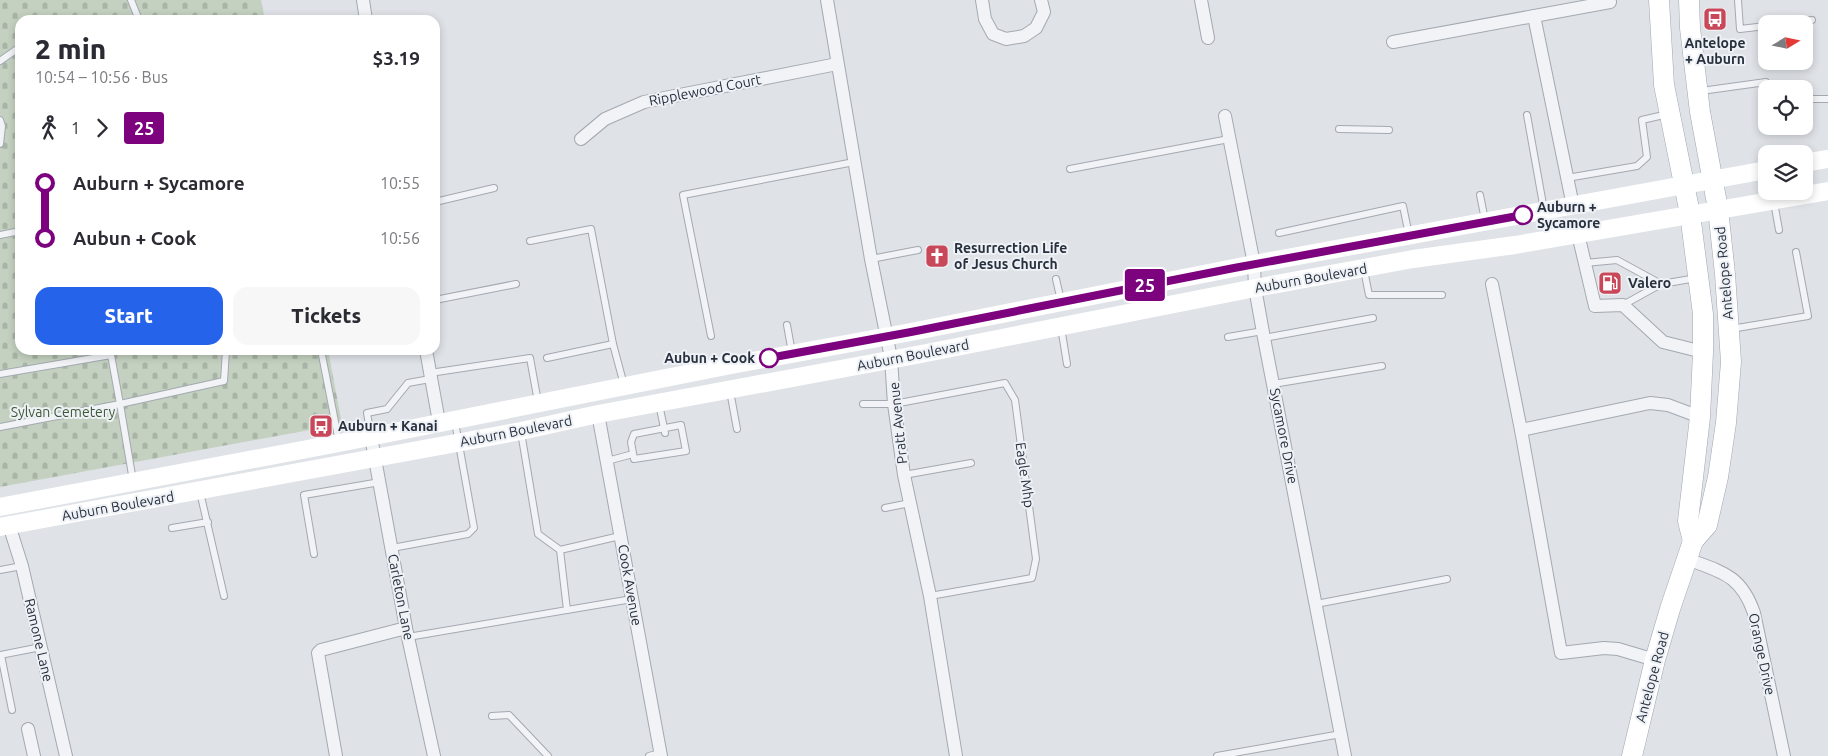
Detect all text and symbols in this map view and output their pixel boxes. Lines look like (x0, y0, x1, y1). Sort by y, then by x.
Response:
bus stop icon: Antelope + Auburn (1702, 6, 1728, 32)
north arrow (1758, 15, 1812, 70)
map controls (1758, 15, 1813, 200)
text: 2 min (35, 33, 106, 64)
place label: Antelope + Auburn (1684, 35, 1746, 67)
text: $3.19 (372, 47, 420, 69)
text: 10:54 – 10:56 · Bus (35, 68, 168, 86)
street label: Ripplewood Court (647, 71, 763, 109)
button: locate (1758, 80, 1813, 135)
icon: walk (35, 114, 63, 142)
icon: forward (88, 114, 116, 142)
text: 25 (134, 118, 154, 138)
text: 1 (71, 119, 80, 137)
button: layers (1758, 145, 1813, 200)
text: Auburn + Sycamore (73, 172, 245, 194)
text: 10:55 (380, 174, 420, 192)
place label: Auburn + Sycamore (1537, 199, 1600, 231)
marker: Auburn + Sycamore (1513, 205, 1533, 225)
street label: Antelope Road (1712, 226, 1736, 320)
text: Aubun + Cook (73, 227, 196, 249)
text: 10:56 (380, 229, 420, 247)
place label: Resurrection Life of Jesus Church (954, 240, 1067, 272)
church icon: Resurrection Life of Jesus Church (924, 243, 950, 269)
street label: Auburn Boulevard (1254, 260, 1368, 296)
line badge: 25 (1122, 269, 1168, 301)
fuel station icon: Valero (1597, 270, 1623, 296)
text: 25 (1135, 275, 1155, 295)
place label: Valero (1628, 275, 1671, 291)
button: Start (35, 287, 223, 345)
button: Tickets (233, 287, 420, 345)
street label: Auburn Boulevard (856, 336, 970, 374)
marker: Aubun + Cook (759, 348, 779, 368)
place label: Aubun + Cook (664, 350, 755, 366)
street label: Pratt Avenue (886, 381, 910, 465)
street label: Sycamore Drive (1267, 387, 1301, 485)
park label: Sylvan Cemetery (11, 404, 115, 420)
street label: Auburn Boulevard (459, 412, 573, 450)
bus stop icon: Auburn + Kanai (308, 413, 334, 439)
place label: Auburn + Kanai (338, 418, 438, 434)
street label: Eagle Mhp (1012, 441, 1038, 509)
street label: Auburn Boulevard (61, 488, 175, 524)
street label: Cook Avenue (615, 543, 645, 627)
street label: Carleton Lane (385, 553, 417, 641)
street label: Ramone Lane (22, 597, 56, 683)
street label: Orange Drive (1746, 612, 1778, 696)
street label: Antelope Road (1632, 630, 1672, 724)

